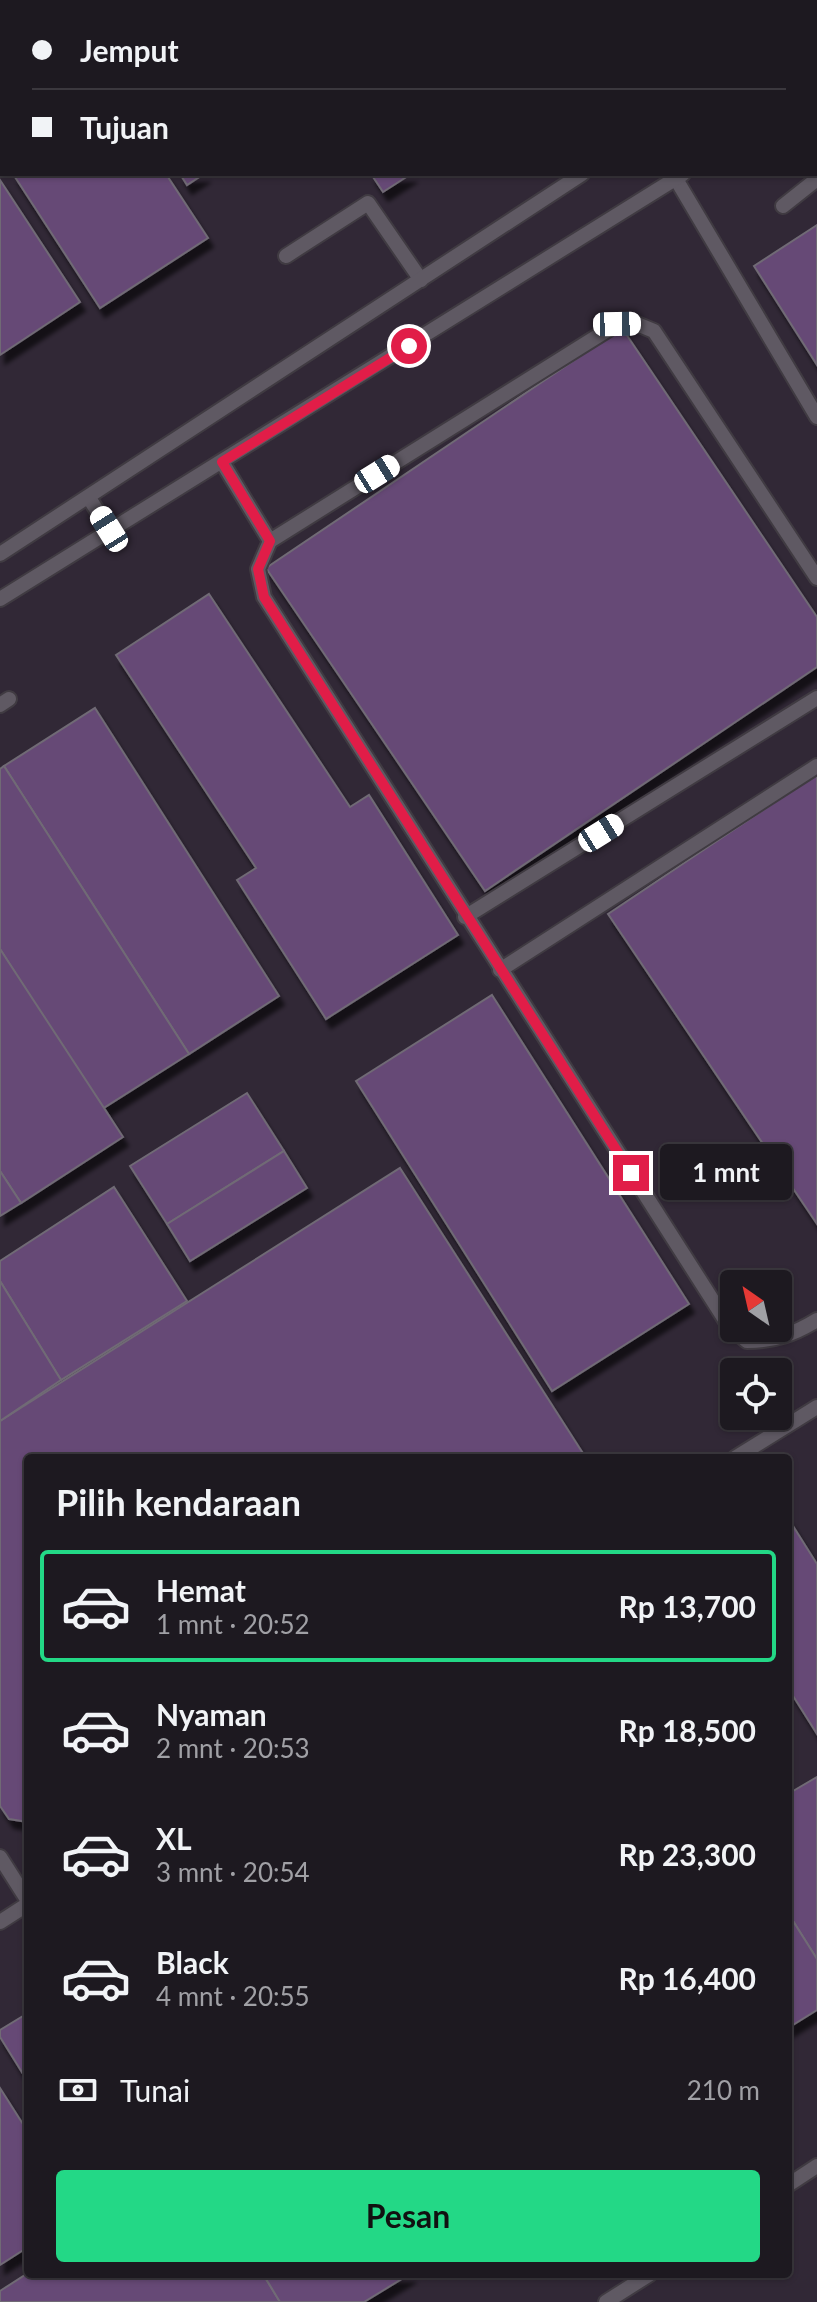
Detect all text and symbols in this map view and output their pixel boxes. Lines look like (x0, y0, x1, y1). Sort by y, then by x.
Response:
text: Jemput (80, 32, 179, 68)
text: Tujuan (80, 109, 169, 145)
car (593, 312, 641, 336)
route start (391, 328, 427, 364)
car (350, 451, 404, 497)
car (86, 502, 132, 556)
car (574, 810, 628, 856)
callout: 1 mnt (659, 1145, 791, 1201)
route end (613, 1155, 649, 1191)
text: 1 mnt (692, 1156, 760, 1188)
north arrow (720, 1270, 792, 1342)
map controls (720, 1270, 792, 1430)
button: locate (720, 1358, 792, 1430)
text: Pilih kendaraan (56, 1480, 301, 1524)
icon: car (60, 1570, 132, 1642)
text: Hemat (156, 1572, 246, 1608)
text: Rp 13,700 (619, 1588, 756, 1624)
text: 1 mnt · 20:52 (156, 1608, 310, 1640)
icon: car (60, 1694, 132, 1766)
text: Nyaman (156, 1696, 267, 1732)
text: Rp 18,500 (619, 1712, 756, 1748)
text: 2 mnt · 20:53 (156, 1732, 310, 1764)
icon: car (60, 1818, 132, 1890)
text: XL (156, 1820, 192, 1856)
text: Rp 23,300 (619, 1836, 756, 1872)
text: 3 mnt · 20:54 (156, 1856, 310, 1888)
icon: car (60, 1942, 132, 2014)
text: Black (156, 1944, 229, 1980)
text: Rp 16,400 (619, 1960, 756, 1996)
text: 4 mnt · 20:55 (156, 1980, 310, 2012)
icon: cash (56, 2068, 100, 2112)
text: Tunai (120, 2072, 190, 2108)
text: 210 m (687, 2074, 760, 2106)
button: Pesan (56, 2170, 760, 2262)

